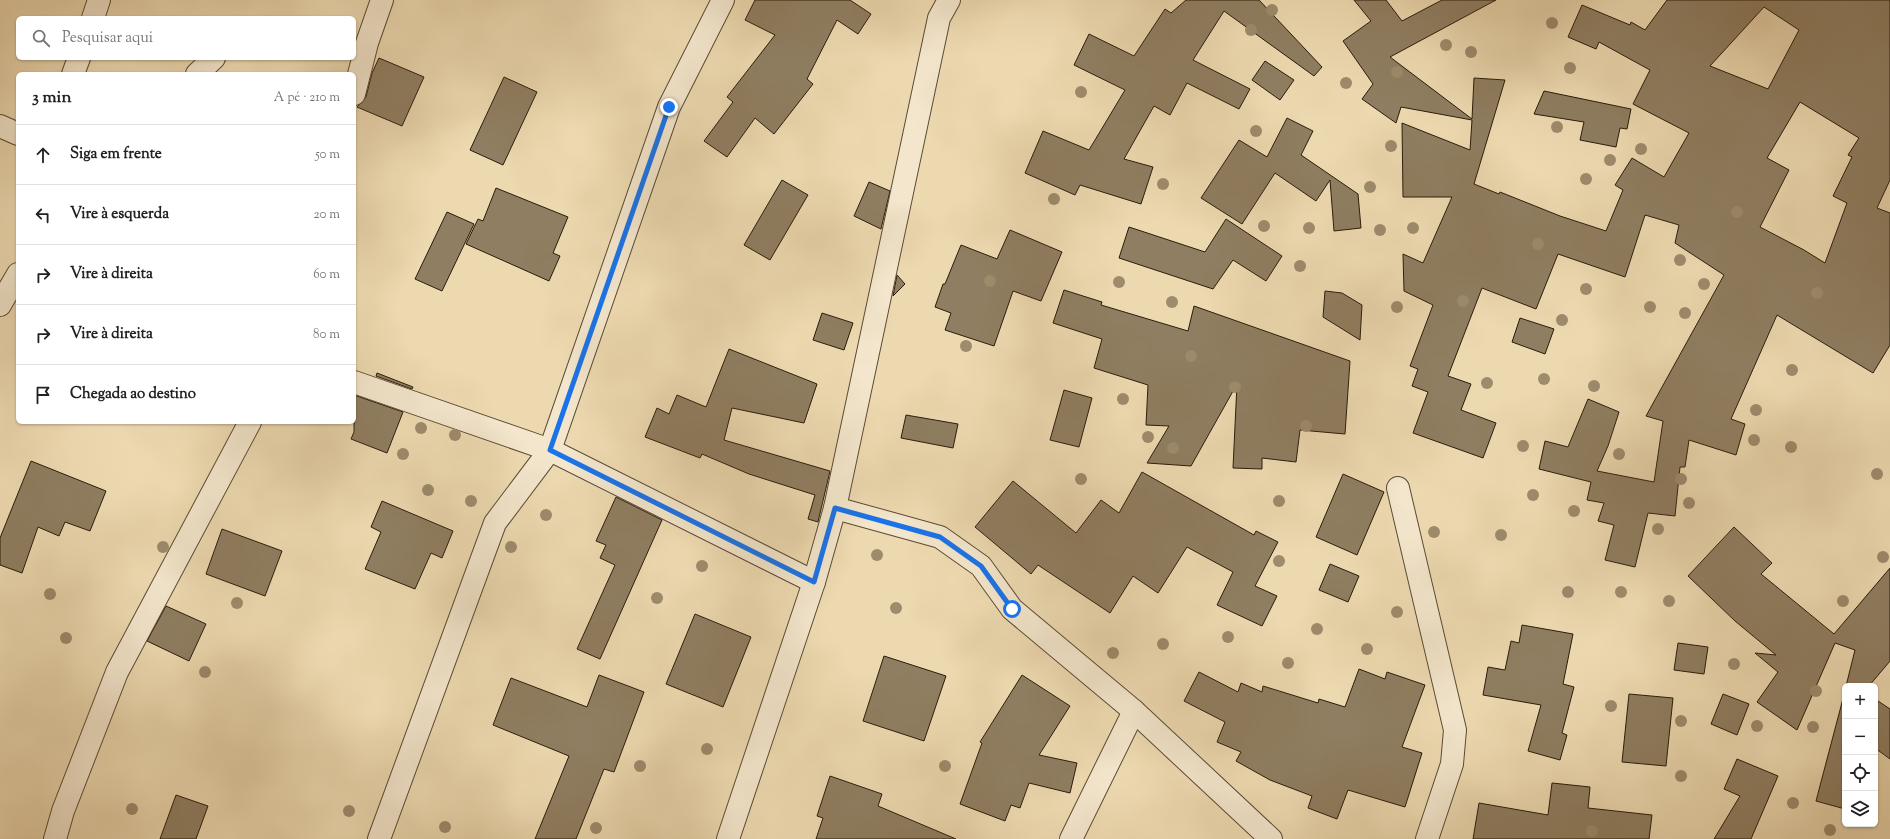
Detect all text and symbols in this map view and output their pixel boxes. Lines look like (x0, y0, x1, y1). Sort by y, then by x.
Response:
search box (16, 16, 356, 60)
icon: search (30, 27, 52, 49)
text: Pesquisar aqui (62, 28, 153, 49)
text: 3 min (32, 86, 71, 110)
text: A pé · 210 m (274, 89, 340, 107)
route end (660, 98, 678, 116)
icon: ahead (32, 144, 54, 166)
text: Siga em frente (70, 144, 162, 165)
text: 50 m (315, 146, 340, 164)
icon: left (32, 204, 54, 226)
text: Vire à esquerda (70, 204, 169, 225)
text: 20 m (314, 206, 340, 224)
icon: right (32, 264, 54, 286)
text: Vire à direita (70, 264, 153, 285)
text: 60 m (313, 266, 340, 284)
icon: right (32, 324, 54, 346)
text: Vire à direita (70, 324, 153, 345)
text: 80 m (313, 326, 340, 344)
icon: arrive (32, 384, 54, 406)
text: Chegada ao destino (70, 384, 196, 405)
route start (1003, 600, 1021, 618)
map controls (1842, 683, 1878, 827)
button: + (1842, 683, 1878, 719)
button: − (1842, 719, 1878, 755)
button: locate (1842, 755, 1878, 791)
button: layers (1842, 791, 1878, 827)

